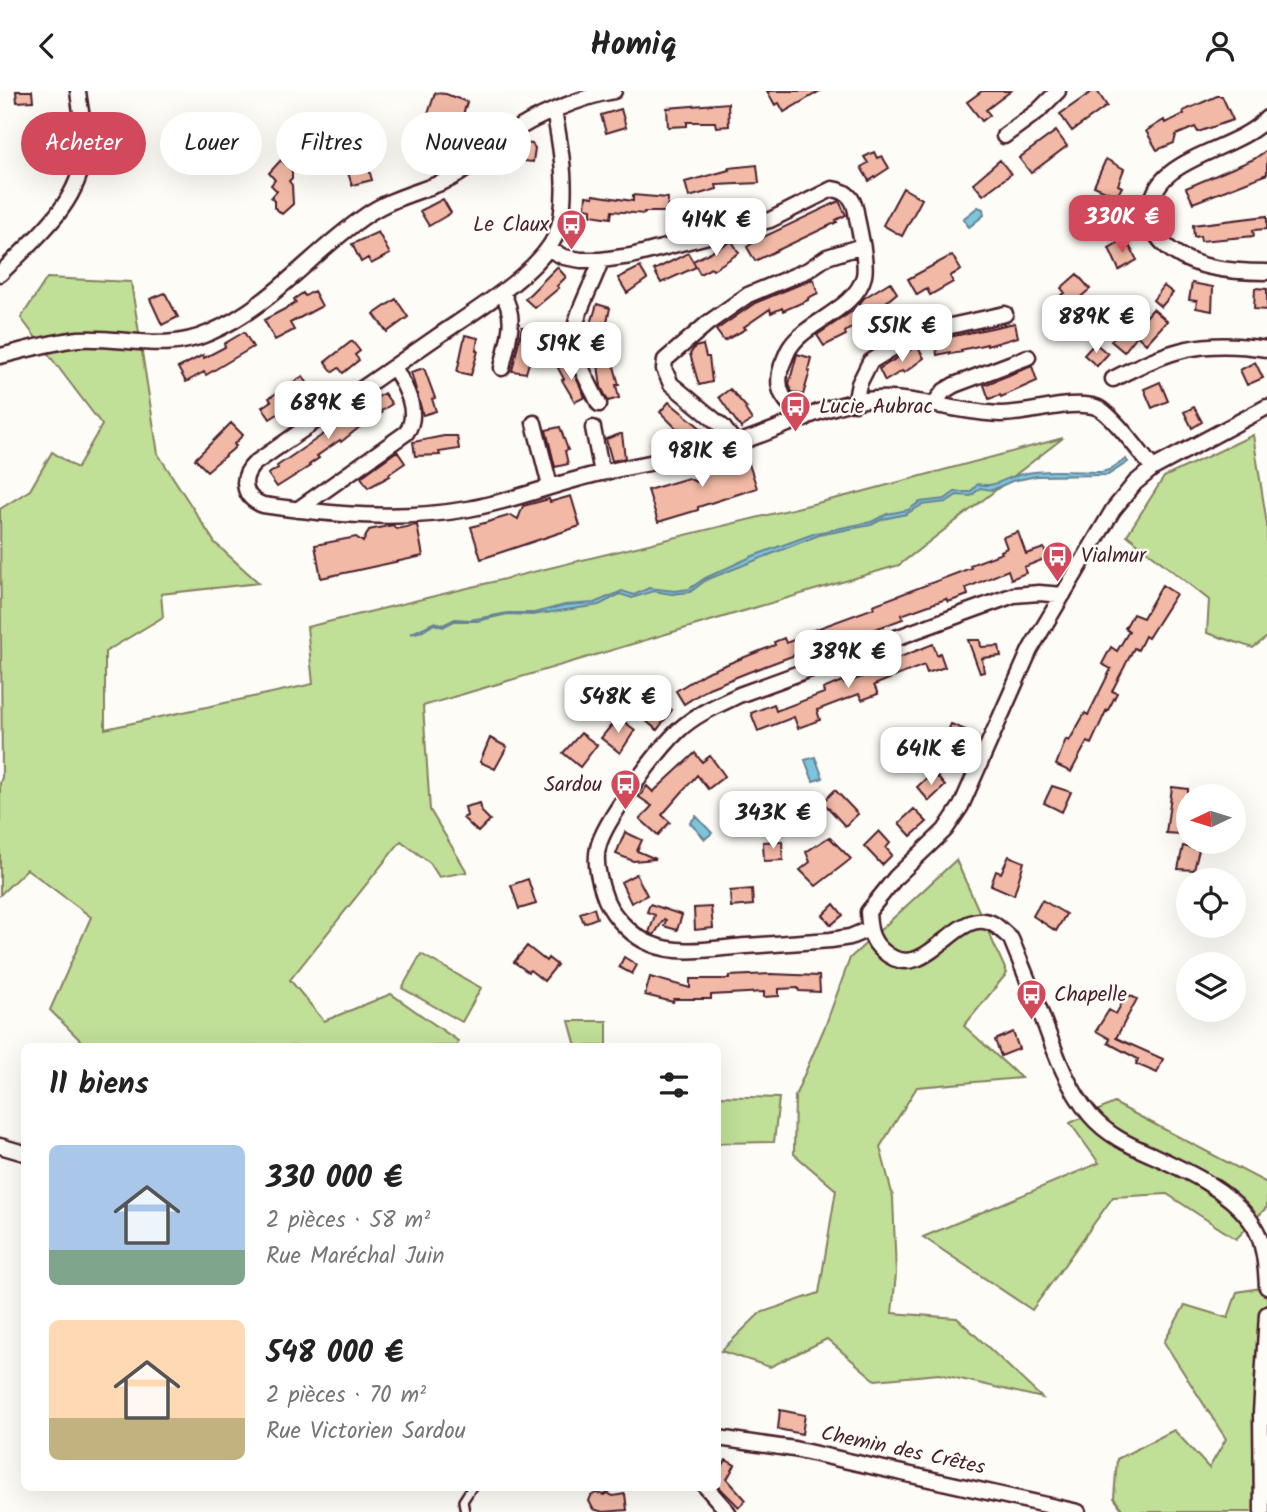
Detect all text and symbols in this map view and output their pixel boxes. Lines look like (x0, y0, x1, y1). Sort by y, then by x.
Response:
text: Homiq (590, 20, 677, 71)
icon: back (28, 27, 66, 65)
icon: person (1201, 27, 1239, 65)
chip: Acheter (21, 112, 146, 175)
chip: Louer (160, 112, 262, 175)
chip: Filtres (276, 112, 387, 175)
chip: Nouveau (401, 112, 531, 175)
pin: 330K € (1065, 195, 1179, 255)
pin: 414K € (659, 199, 773, 258)
text: 330K € (1085, 200, 1159, 236)
text: 414K € (681, 203, 751, 239)
bus stop icon: Le Claux (555, 208, 589, 252)
place label: Le Claux (473, 209, 550, 242)
pin: 889K € (1039, 295, 1153, 355)
text: 889K € (1058, 300, 1134, 336)
pin: 551K € (845, 305, 959, 364)
text: 551K € (868, 309, 936, 345)
pin: 519K € (514, 323, 628, 382)
text: 519K € (537, 327, 605, 363)
pin: 689K € (271, 381, 385, 441)
text: 689K € (291, 386, 365, 422)
bus stop icon: Lucie Aubrac (779, 390, 813, 434)
place label: Lucie Aubrac (819, 391, 933, 424)
pin: 981K € (645, 429, 759, 489)
text: 981K € (667, 434, 737, 470)
bus stop icon: Vialmur (1041, 539, 1075, 583)
place label: Vialmur (1081, 540, 1147, 573)
pin: 389K € (791, 631, 905, 690)
text: 389K € (810, 635, 886, 671)
pin: 548K € (561, 675, 675, 735)
text: 548K € (580, 680, 656, 716)
pin: 641K € (874, 727, 988, 787)
text: 641K € (896, 732, 966, 768)
bus stop icon: Sardou (608, 768, 642, 812)
place label: Sardou (544, 769, 602, 802)
north arrow (1176, 784, 1246, 854)
map controls (1176, 784, 1246, 1022)
pin: 343K € (716, 791, 830, 851)
text: 343K € (736, 796, 810, 832)
button: locate (1176, 868, 1246, 938)
button: layers (1176, 952, 1246, 1022)
bus stop icon: Chapelle (1014, 978, 1048, 1022)
place label: Chapelle (1054, 979, 1127, 1012)
text: 11 biens (49, 1061, 149, 1109)
icon: filters (655, 1066, 693, 1104)
text: 330 000 € (266, 1155, 403, 1203)
icon: home (105, 1173, 189, 1257)
text: 2 pièces · 58 m² (266, 1203, 430, 1239)
text: Rue Maréchal Juin (266, 1239, 444, 1275)
text: 548 000 € (266, 1330, 404, 1378)
icon: home (105, 1348, 189, 1432)
text: 2 pièces · 70 m² (266, 1378, 426, 1414)
text: Rue Victorien Sardou (266, 1414, 466, 1450)
street label: Chemin des Crêtes (818, 1417, 988, 1485)

